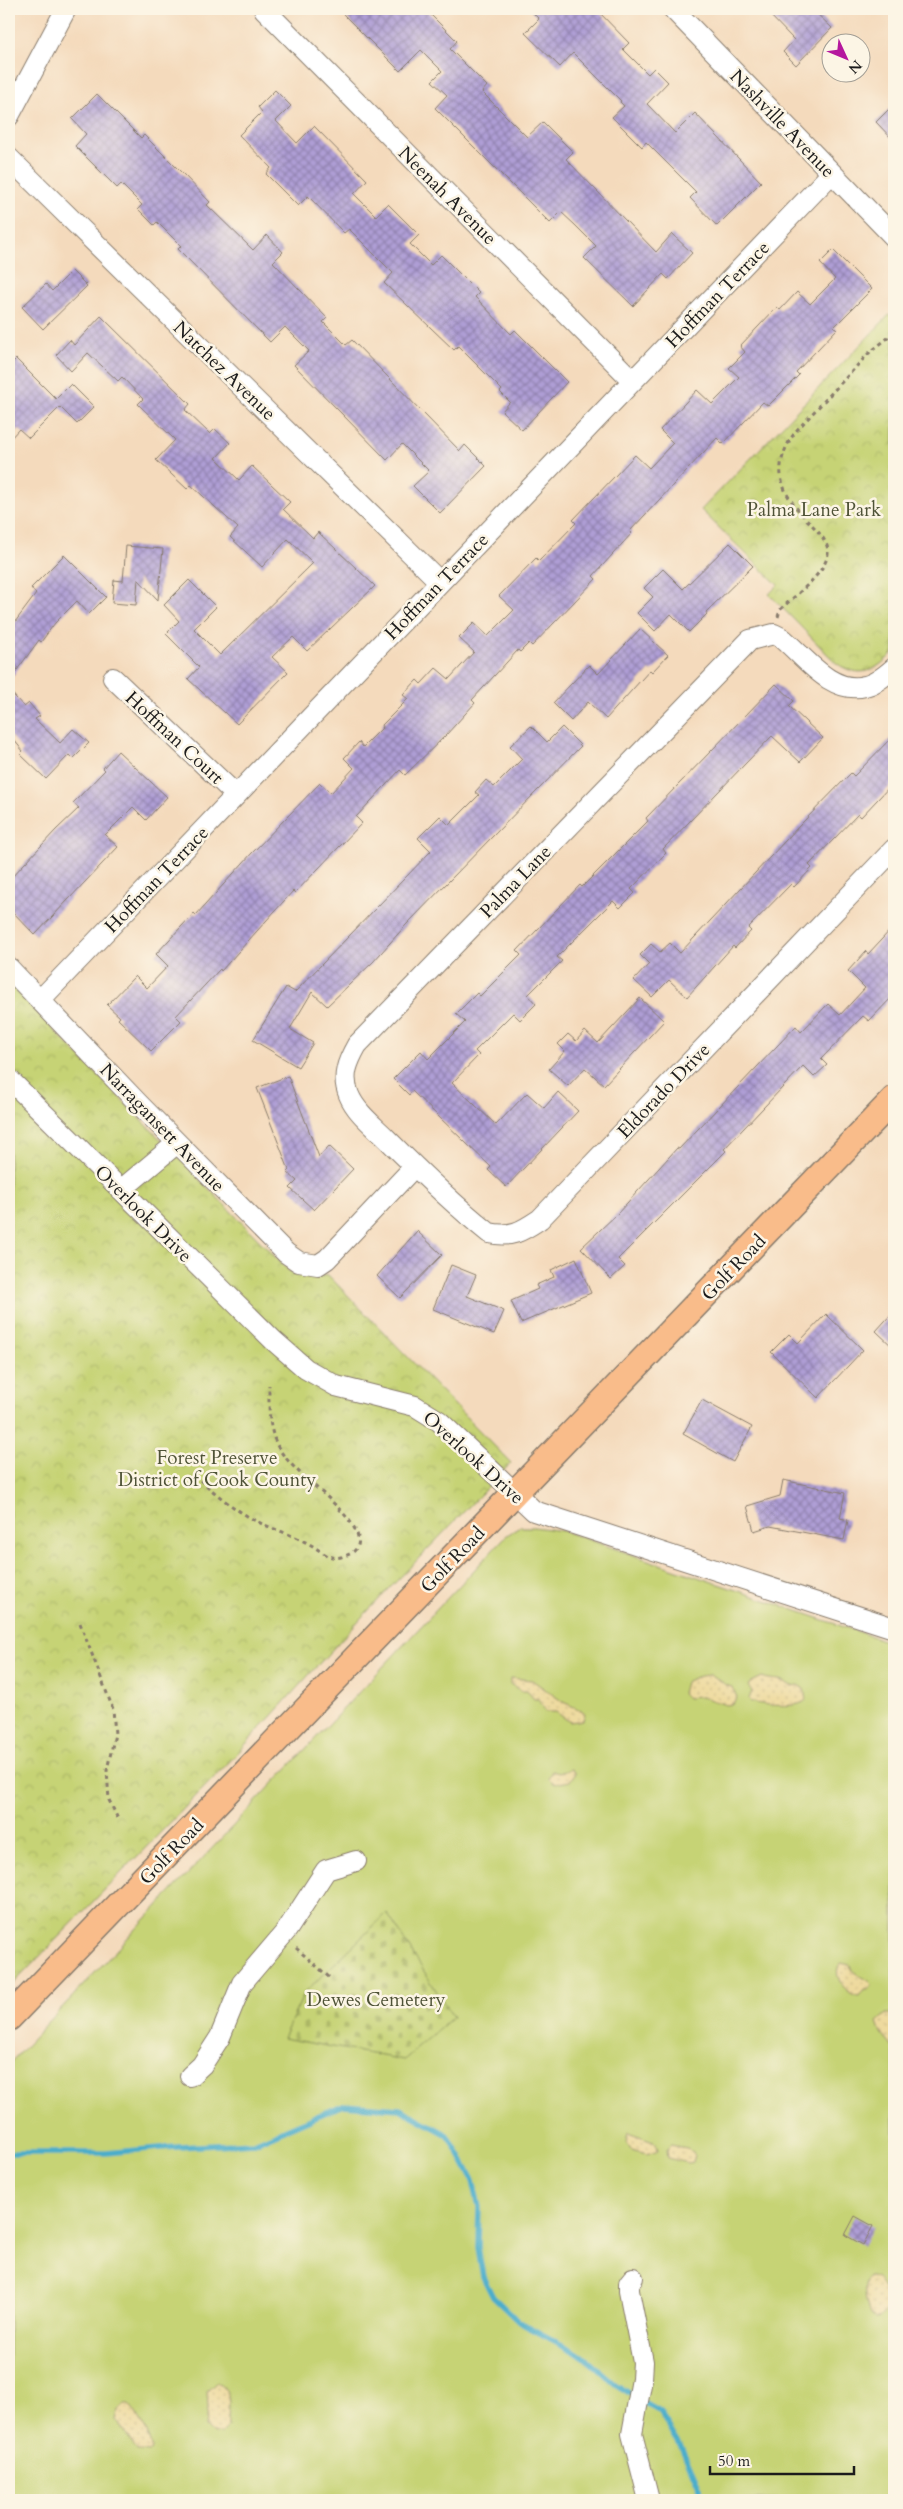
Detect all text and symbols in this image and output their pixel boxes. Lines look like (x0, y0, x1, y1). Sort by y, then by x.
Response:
north arrow (820, 32, 870, 82)
text: N (844, 56, 866, 78)
street label: Nashville Avenue (724, 64, 841, 184)
street label: Neenah Avenue (392, 141, 502, 251)
street label: Hoffman Terrace (660, 235, 776, 354)
street label: Natchez Avenue (167, 315, 281, 426)
park label: Palma Lane Park (747, 497, 882, 523)
street label: Hoffman Terrace (379, 527, 495, 646)
street label: Hoffman Court (119, 685, 229, 790)
street label: Hoffman Terrace (99, 820, 215, 939)
street label: Palma Lane (474, 839, 557, 924)
street label: Eldorado Drive (611, 1037, 716, 1144)
street label: Narragansett Avenue (94, 1058, 231, 1198)
street label: Overlook Drive (89, 1159, 198, 1268)
street label: Golf Road (696, 1229, 772, 1307)
street label: Overlook Drive (417, 1405, 530, 1510)
park label: Forest Preserve District of Cook County (118, 1445, 316, 1493)
street label: Golf Road (415, 1521, 491, 1599)
street label: Golf Road (134, 1813, 210, 1891)
park label: Dewes Cemetery (307, 1987, 445, 2013)
scale bar (710, 2444, 854, 2476)
text: 50 m (718, 2451, 750, 2471)

